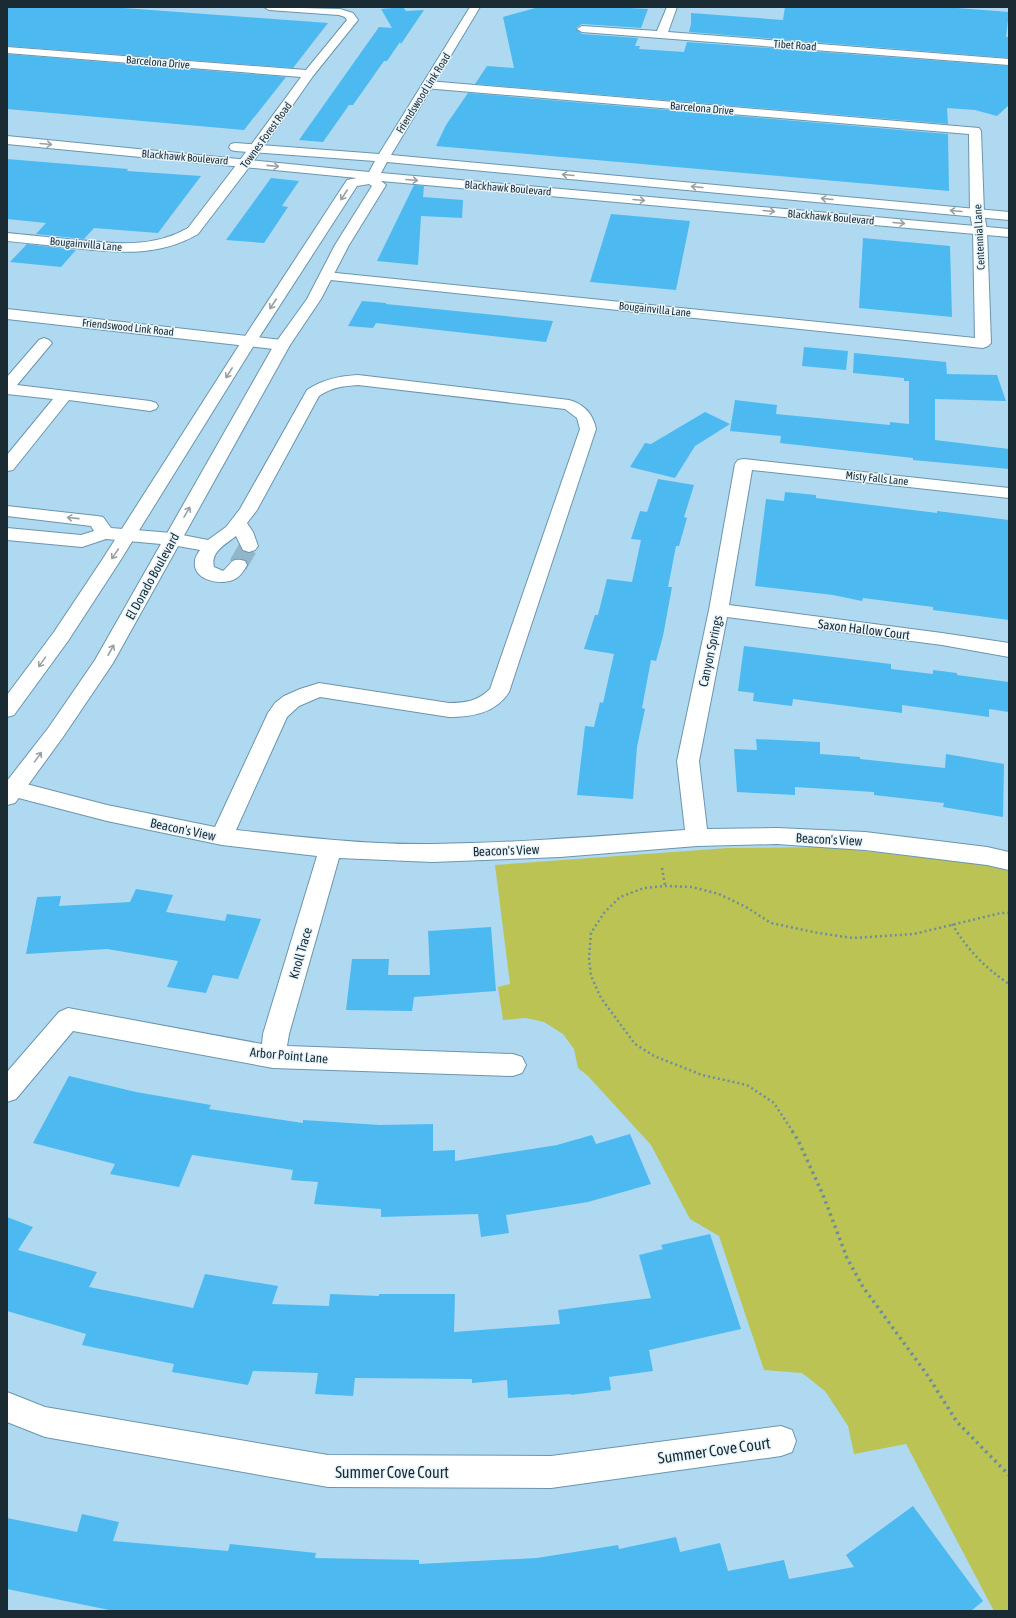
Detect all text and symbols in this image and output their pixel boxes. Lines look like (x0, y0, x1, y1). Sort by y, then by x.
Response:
street label: Tibet Road (773, 38, 817, 52)
street label: Friendswood Link Road (393, 51, 453, 135)
street label: Barcelona Drive (126, 53, 190, 71)
street label: Barcelona Drive (670, 99, 734, 117)
street label: Townes Forest Road (238, 100, 294, 170)
one-way arrow (39, 140, 52, 148)
street label: Blackhawk Boulevard (141, 147, 229, 167)
one-way arrow (266, 162, 279, 170)
one-way arrow (562, 172, 575, 179)
one-way arrow (405, 176, 418, 183)
street label: Blackhawk Boulevard (464, 178, 552, 198)
one-way arrow (691, 184, 704, 191)
one-way arrow (340, 190, 348, 201)
one-way arrow (821, 195, 834, 203)
one-way arrow (633, 197, 646, 204)
street label: Centennial Lane (971, 204, 987, 270)
street label: Blackhawk Boulevard (787, 207, 875, 227)
one-way arrow (950, 207, 963, 215)
one-way arrow (762, 208, 775, 215)
one-way arrow (892, 219, 905, 226)
street label: Bougainvilla Lane (49, 235, 123, 253)
one-way arrow (269, 298, 277, 309)
street label: Bougainvilla Lane (618, 299, 692, 319)
street label: Friendswood Link Road (81, 316, 175, 338)
one-way arrow (225, 367, 233, 378)
street label: Misty Falls Lane (845, 469, 909, 487)
one-way arrow (184, 506, 192, 518)
one-way arrow (67, 515, 80, 522)
street label: El Dorado Boulevard (122, 530, 182, 622)
one-way arrow (111, 548, 119, 559)
street label: Canyon Springs (696, 614, 725, 688)
street label: Saxon Hallow Court (817, 616, 911, 643)
one-way arrow (107, 644, 115, 656)
one-way arrow (38, 656, 46, 667)
one-way arrow (34, 752, 42, 763)
street label: Beacon's View (149, 815, 217, 844)
street label: Beacon's View (795, 830, 863, 849)
street label: Beacon's View (473, 842, 540, 859)
street label: Knoll Trace (286, 926, 315, 981)
street label: Arbor Point Lane (249, 1045, 329, 1066)
street label: Summer Cove Court (656, 1433, 772, 1467)
street label: Summer Cove Court (335, 1463, 449, 1481)

